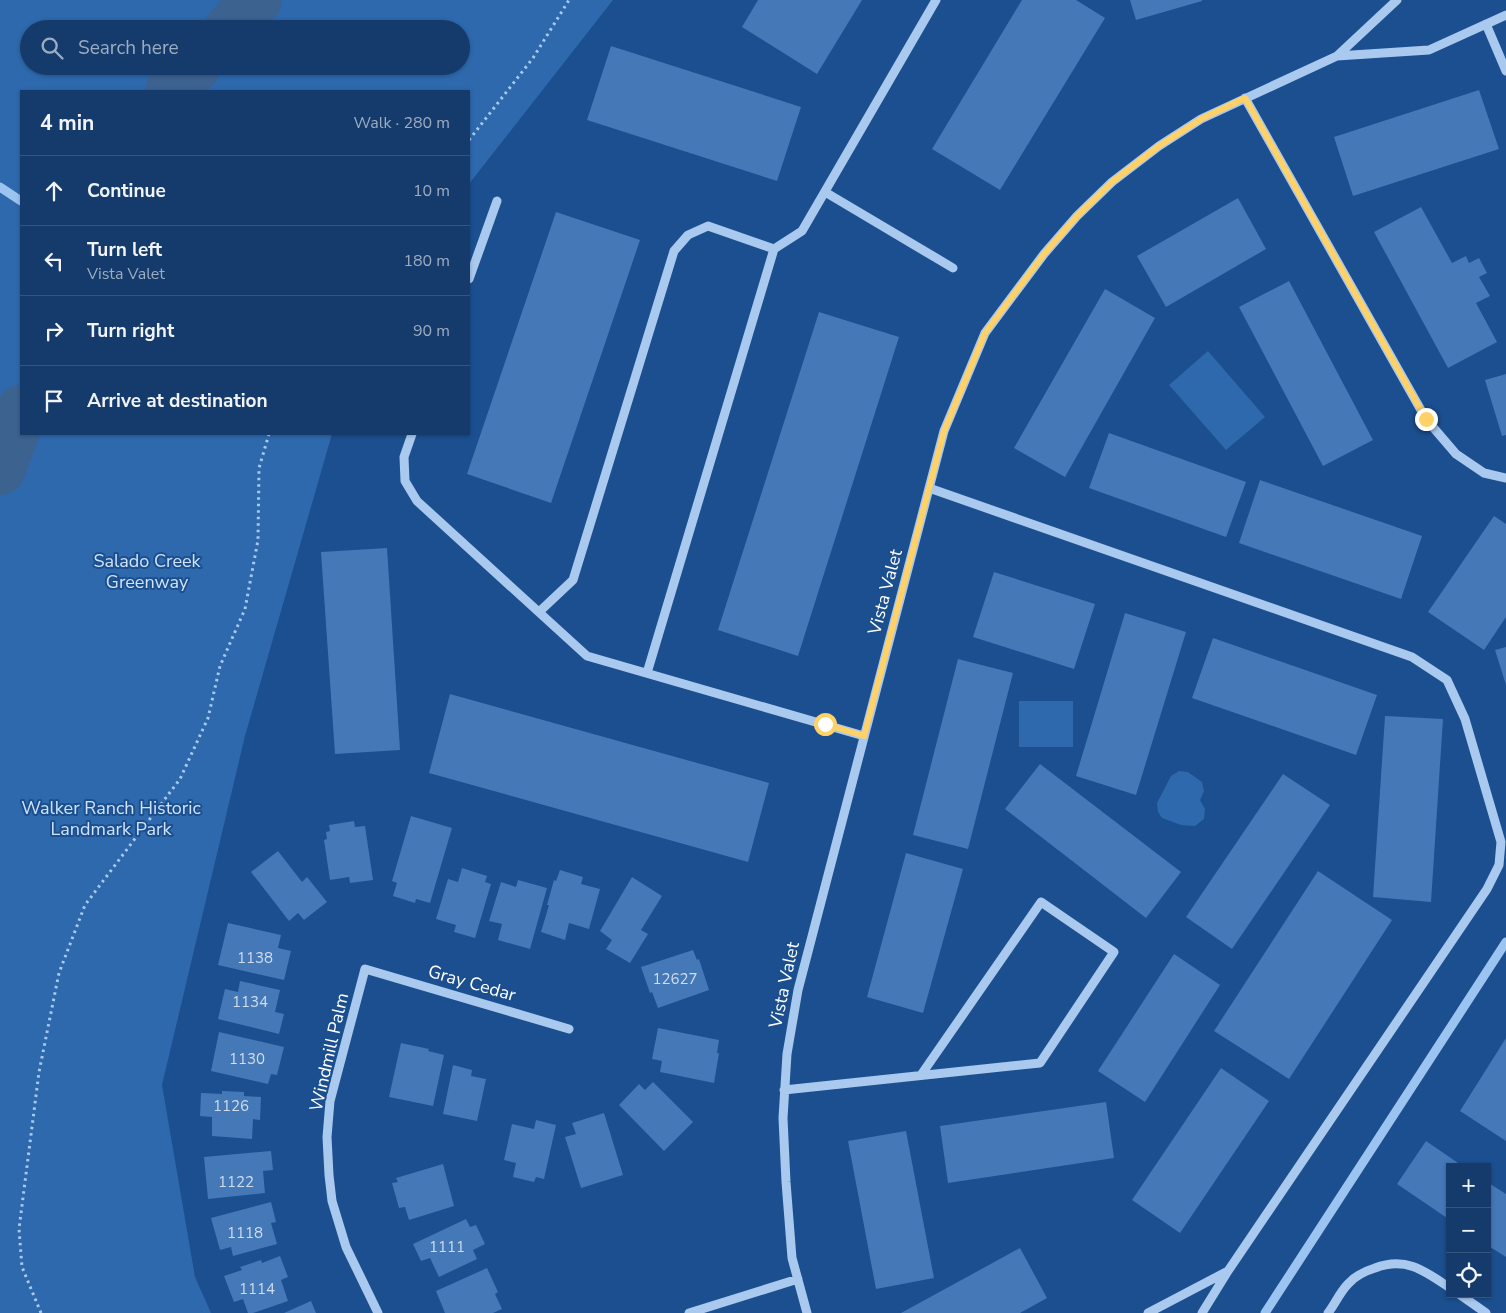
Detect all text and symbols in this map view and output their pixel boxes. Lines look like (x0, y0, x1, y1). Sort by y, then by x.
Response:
search box (20, 20, 470, 75)
icon: search (38, 34, 66, 62)
text: Search here (78, 35, 179, 61)
text: 4 min (40, 109, 94, 137)
text: Walk · 280 m (354, 112, 450, 134)
icon: ahead (40, 177, 68, 205)
text: Continue (87, 178, 166, 204)
text: 10 m (413, 180, 450, 202)
text: Turn left (87, 237, 162, 263)
icon: left (40, 247, 68, 275)
text: 180 m (403, 250, 450, 272)
text: Vista Valet (87, 263, 165, 285)
icon: right (40, 317, 68, 345)
text: Turn right (87, 318, 174, 344)
text: 90 m (413, 320, 450, 342)
icon: arrive (40, 387, 68, 415)
text: Arrive at destination (87, 388, 268, 414)
route end (1415, 408, 1438, 431)
street label: Vista Valet (862, 546, 908, 638)
park label: Salado Creek Greenway (93, 549, 202, 594)
route start (814, 713, 837, 736)
park label: Walker Ranch Historic Landmark Park (21, 796, 201, 841)
street label: Vista Valet (763, 939, 805, 1031)
house number: 1138 (237, 948, 273, 968)
street label: Gray Cedar (425, 959, 519, 1007)
house number: 12627 (652, 969, 698, 989)
street label: Windmill Palm (304, 990, 354, 1114)
house number: 1134 (232, 992, 268, 1012)
house number: 1130 (229, 1049, 265, 1069)
house number: 1126 (213, 1096, 249, 1116)
map controls (1446, 1163, 1491, 1298)
button: + (1446, 1163, 1491, 1208)
house number: 1122 (218, 1172, 254, 1192)
button: − (1446, 1208, 1491, 1253)
house number: 1118 (227, 1223, 263, 1243)
house number: 1111 (429, 1237, 465, 1257)
button: locate (1446, 1253, 1491, 1298)
house number: 1114 (239, 1279, 275, 1299)

